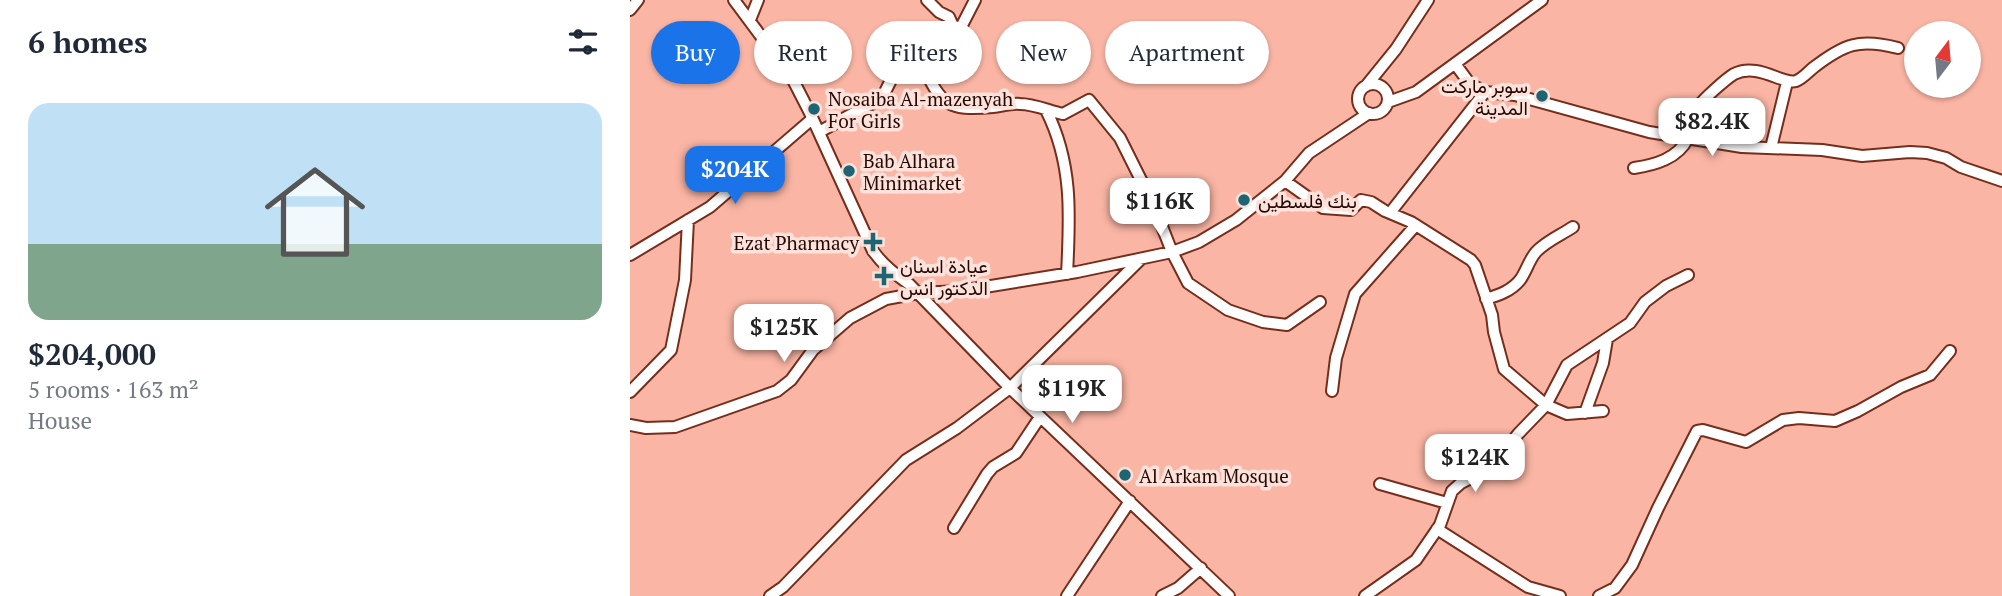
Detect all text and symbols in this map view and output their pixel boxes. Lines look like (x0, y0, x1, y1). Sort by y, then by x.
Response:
chip: Buy (651, 21, 740, 84)
chip: Rent (754, 21, 852, 84)
chip: Filters (866, 21, 982, 84)
chip: New (996, 21, 1091, 84)
chip: Apartment (1105, 21, 1269, 84)
north arrow (1904, 21, 1981, 98)
map controls (1904, 21, 1981, 98)
text: 6 homes (28, 22, 147, 62)
icon: filters (564, 23, 602, 61)
place label: سوبر ماركت المدينة (1441, 73, 1528, 120)
place label: Nosaiba Al-mazenyah For Girls (828, 86, 1013, 133)
marker: سوبر ماركت المدينة (1534, 88, 1550, 104)
pin: $82.4K (1655, 99, 1769, 158)
marker: Nosaiba Al-mazenyah For Girls (806, 101, 822, 117)
text: $82.4K (1674, 105, 1750, 136)
pin: $204K (686, 146, 784, 206)
place label: Bab Alhara Minimarket (863, 148, 962, 195)
icon: home (252, 149, 378, 275)
text: $204K (701, 153, 769, 184)
marker: Bab Alhara Minimarket (841, 163, 857, 179)
pin: $116K (1111, 178, 1209, 238)
text: $116K (1126, 185, 1194, 216)
place label: بنك فلسطين (1258, 188, 1357, 213)
marker: بنك فلسطين (1236, 192, 1252, 208)
place label: Ezat Pharmacy (734, 230, 859, 255)
marker: Ezat Pharmacy (865, 234, 881, 250)
place label: عيادة اسنان الدكتور انس (900, 253, 988, 300)
marker: عيادة اسنان الدكتور انس (874, 266, 894, 286)
pin: $125K (735, 304, 833, 364)
text: $125K (750, 311, 818, 342)
text: $204,000 (28, 334, 156, 374)
pin: $119K (1023, 366, 1121, 425)
text: $119K (1038, 372, 1106, 403)
text: 5 rooms · 163 m² (28, 374, 199, 405)
text: House (28, 405, 92, 436)
pin: $124K (1426, 434, 1524, 494)
text: $124K (1441, 441, 1509, 472)
place label: Al Arkam Mosque (1139, 463, 1289, 488)
marker: Al Arkam Mosque (1117, 467, 1133, 483)

